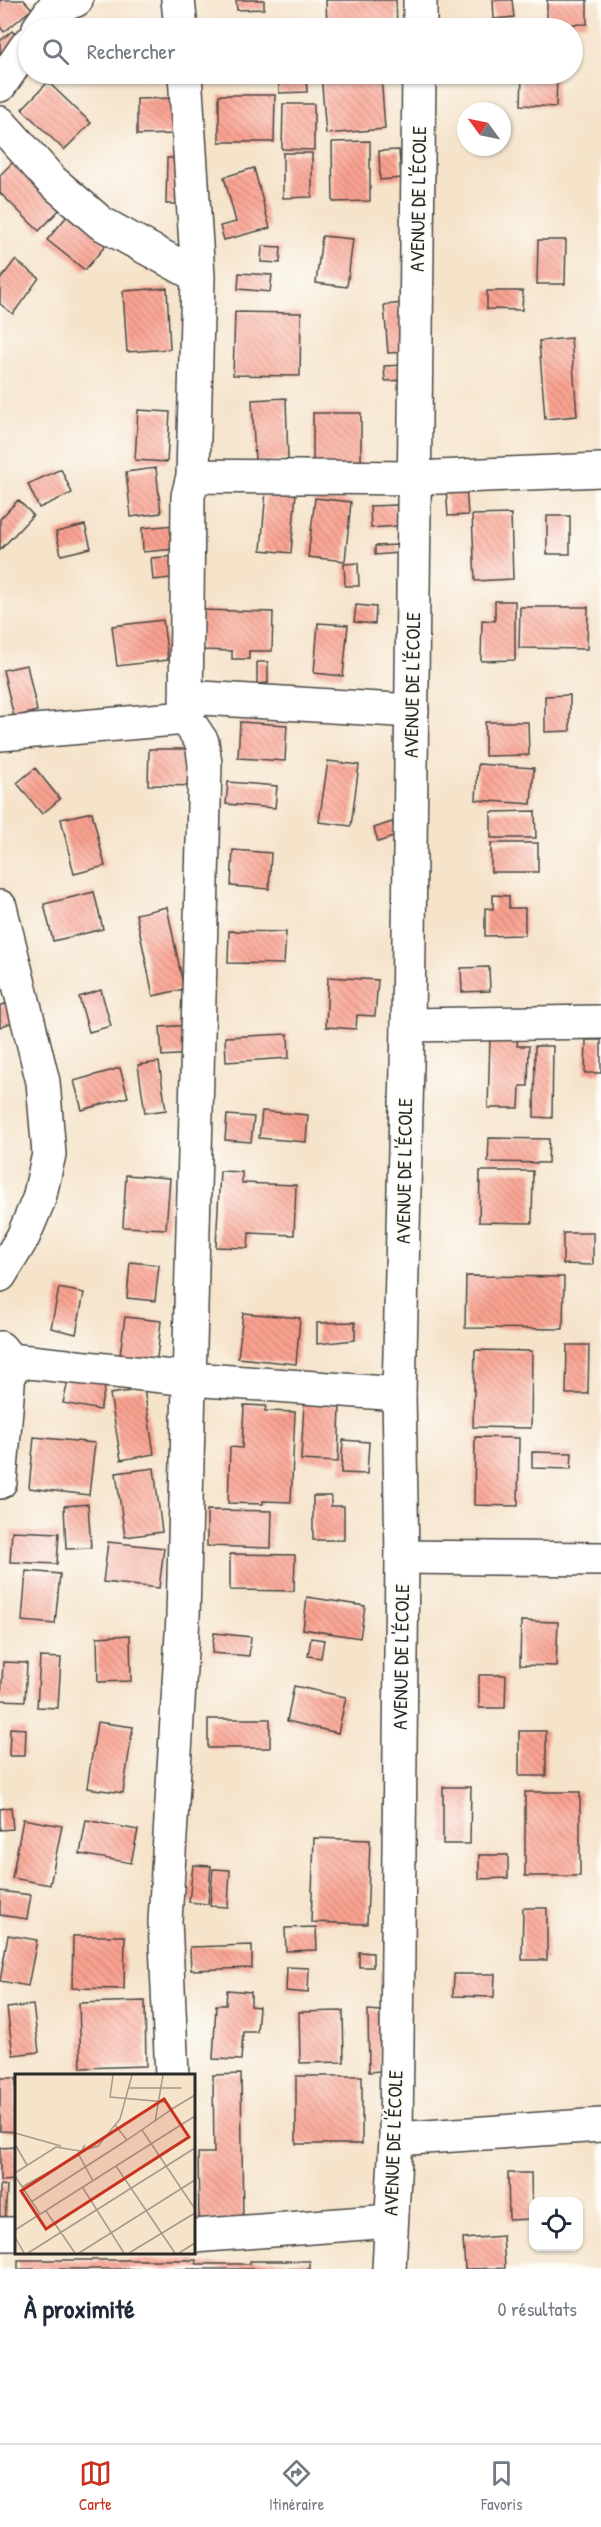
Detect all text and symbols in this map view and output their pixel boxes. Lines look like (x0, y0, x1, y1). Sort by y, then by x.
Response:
search box (18, 18, 583, 84)
icon: search (39, 35, 72, 68)
text: Rechercher (87, 36, 176, 66)
north arrow (457, 102, 511, 156)
street label: AVENUE DE L'ÉCOLE (403, 126, 432, 272)
street label: AVENUE DE L'ÉCOLE (397, 612, 426, 758)
street label: AVENUE DE L'ÉCOLE (389, 1098, 418, 1244)
street label: AVENUE DE L'ÉCOLE (386, 1584, 415, 1730)
street label: AVENUE DE L'ÉCOLE (376, 2070, 409, 2216)
inset map (15, 2074, 195, 2254)
map controls (529, 2197, 583, 2251)
button: locate (529, 2197, 583, 2251)
text: À proximité (24, 2291, 135, 2326)
text: 0 résultats (497, 2295, 577, 2322)
tab: Carte (79, 2457, 112, 2515)
tab: Itinéraire (269, 2457, 324, 2515)
tab: Favoris (481, 2457, 522, 2515)

